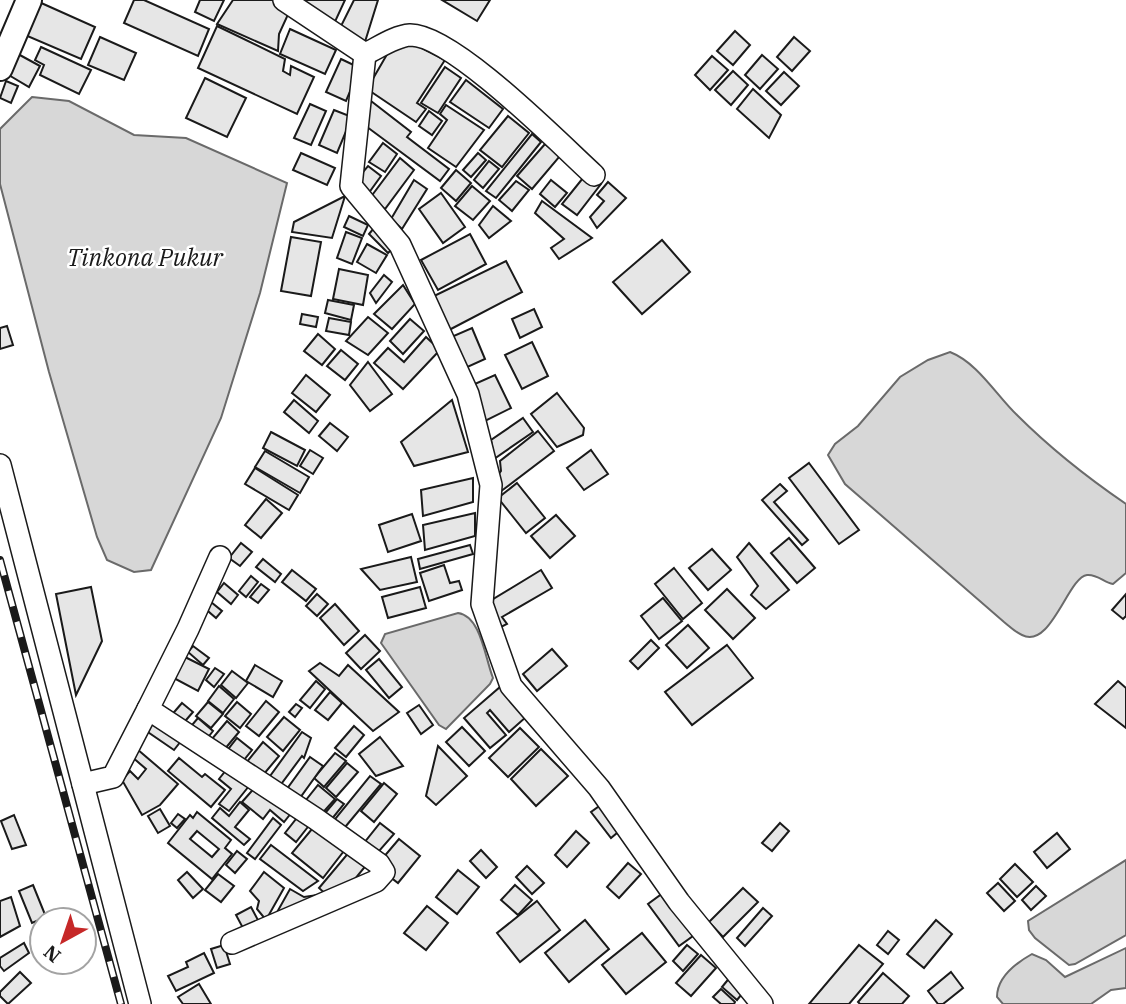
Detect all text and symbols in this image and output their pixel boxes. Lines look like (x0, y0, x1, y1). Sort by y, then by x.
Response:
water label: Tinkona Pukur (67, 241, 225, 273)
north arrow (28, 906, 98, 976)
text: N (39, 940, 66, 968)

